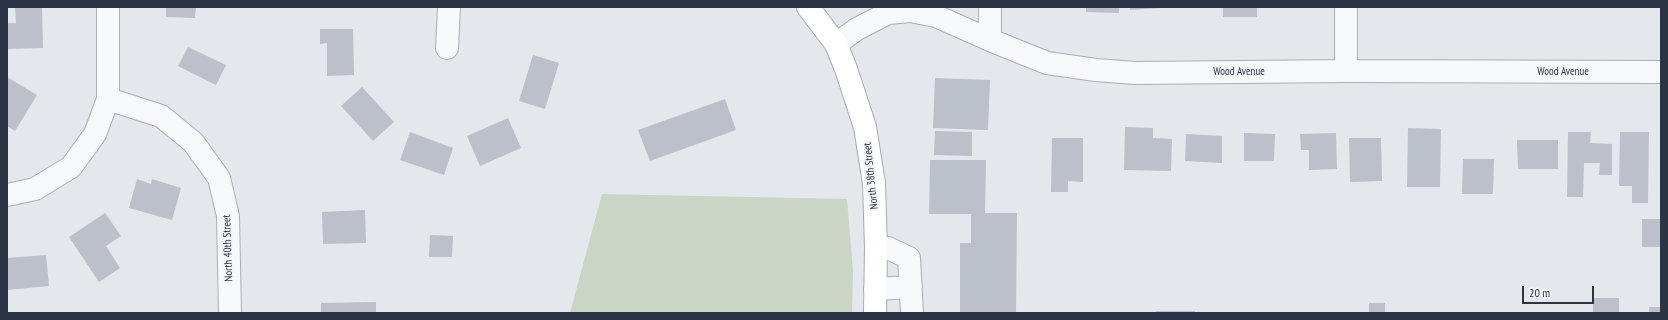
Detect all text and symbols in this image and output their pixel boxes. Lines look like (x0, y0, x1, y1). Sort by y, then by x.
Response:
street label: Wood Avenue (1213, 65, 1265, 79)
street label: Wood Avenue (1537, 65, 1589, 79)
street label: North 38th Street (861, 142, 881, 210)
street label: North 40th Street (220, 214, 236, 282)
scale bar (1524, 278, 1596, 304)
text: 20 m (1529, 285, 1550, 300)

